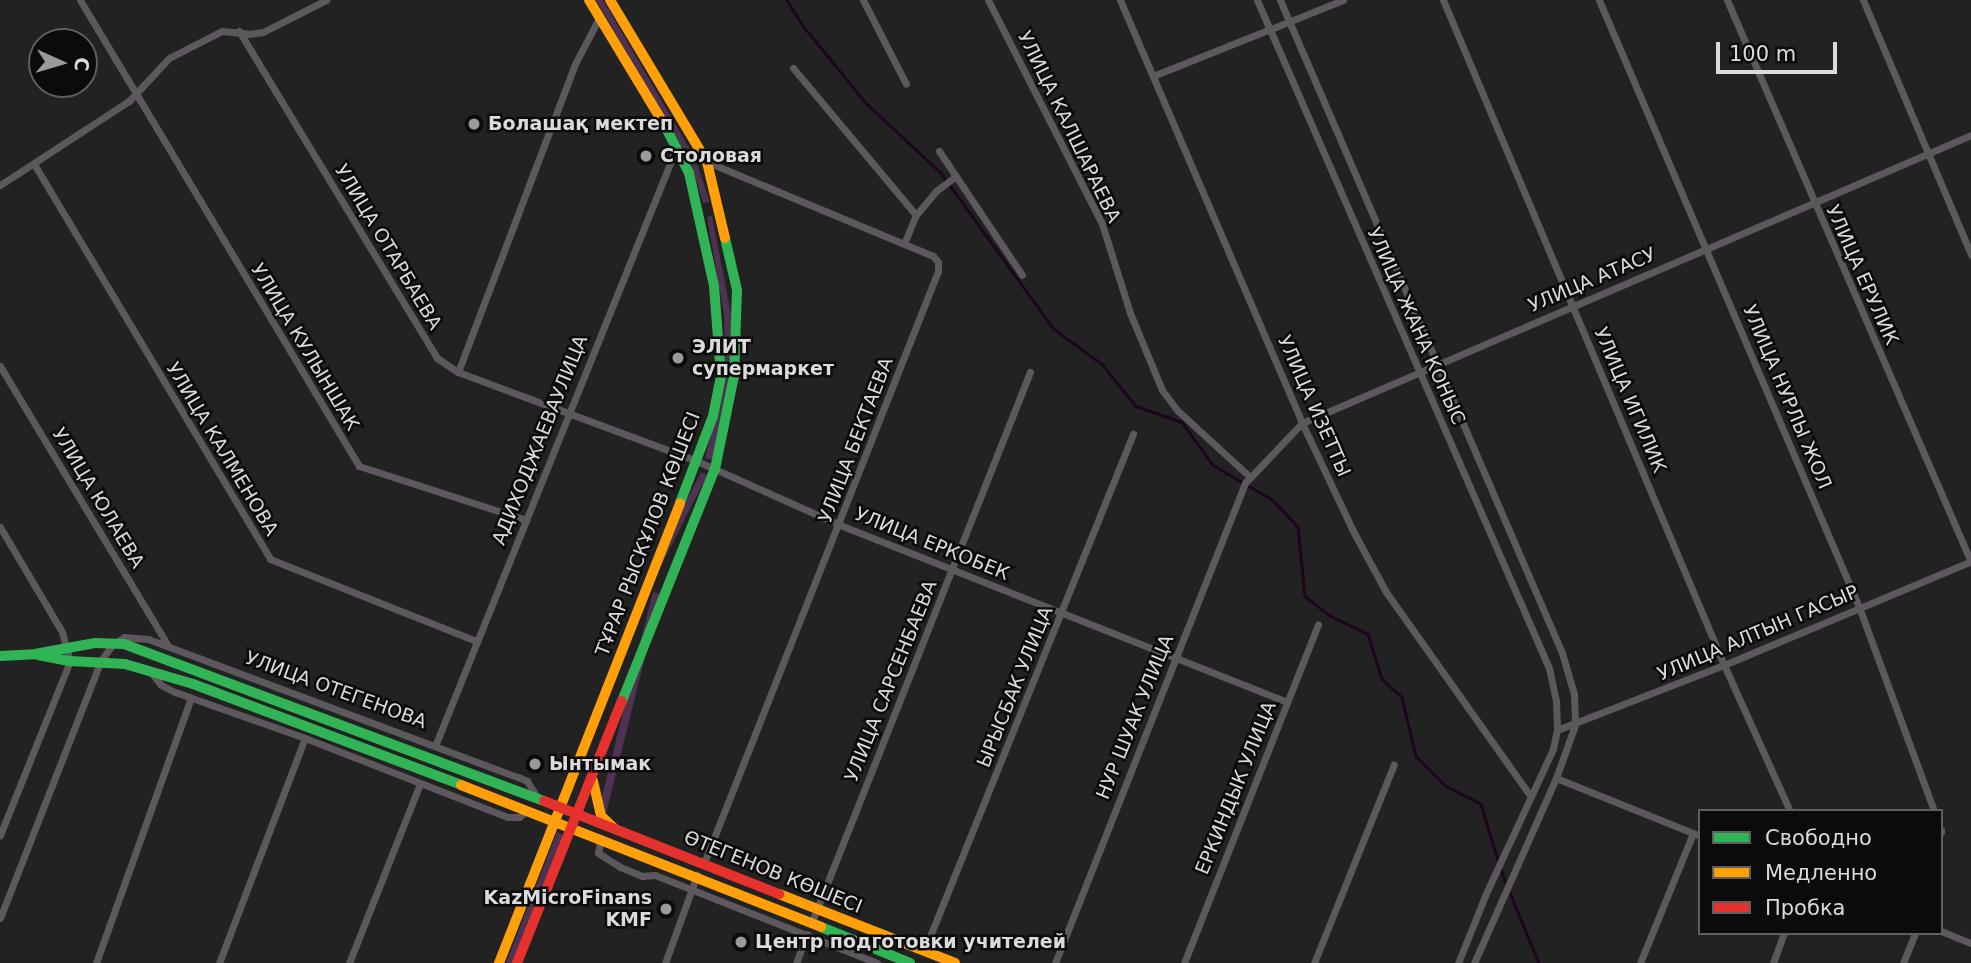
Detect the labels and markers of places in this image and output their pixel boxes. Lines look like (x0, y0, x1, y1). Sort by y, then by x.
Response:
place label: Болашақ мектеп (488, 113, 673, 135)
marker: Болашақ мектеп (466, 116, 482, 132)
place label: Столовая (660, 145, 762, 167)
marker: Столовая (638, 148, 654, 164)
place label: ЭЛИТ супермаркет (692, 336, 834, 380)
marker: ЭЛИТ супермаркет (670, 350, 686, 366)
place label: Ынтымак (549, 753, 651, 775)
marker: Ынтымак (527, 756, 543, 772)
place label: KazMicroFinans KMF (484, 887, 652, 931)
marker: KazMicroFinans KMF (658, 901, 674, 917)
place label: Центр подготовки учителей (755, 931, 1066, 953)
marker: Центр подготовки учителей (733, 934, 749, 950)

